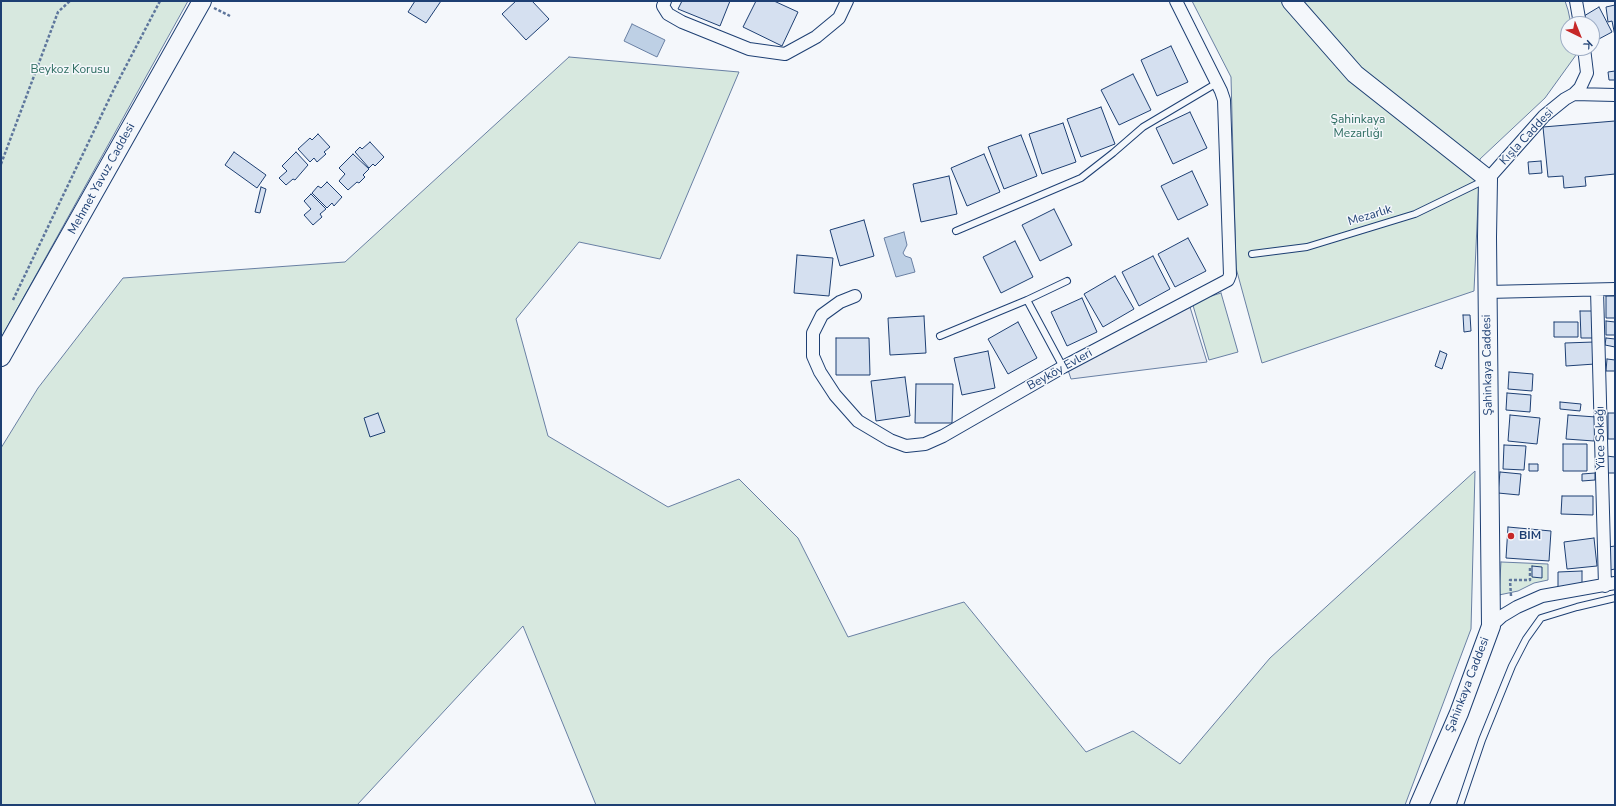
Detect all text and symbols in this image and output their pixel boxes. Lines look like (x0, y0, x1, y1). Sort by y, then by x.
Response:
north arrow (1560, 16, 1600, 56)
text: K (1580, 36, 1596, 52)
park label: Beykoz Korusu (30, 63, 110, 77)
street label: Kışla Caddesi (1497, 106, 1557, 168)
park label: Şahinkaya Mezarlığı (1331, 113, 1385, 141)
street label: Mehmet Yavuz Caddesi (65, 121, 139, 237)
street label: Mezarlık (1346, 203, 1394, 229)
street label: Şahinkaya Caddesi (1480, 314, 1496, 416)
street label: Beyköy Evleri (1025, 346, 1095, 394)
street label: Yüce Sokağı (1593, 406, 1609, 470)
place label: BİM (1519, 529, 1541, 543)
marker: BİM (1506, 531, 1516, 541)
street label: Şahinkaya Caddesi (1443, 635, 1493, 735)

